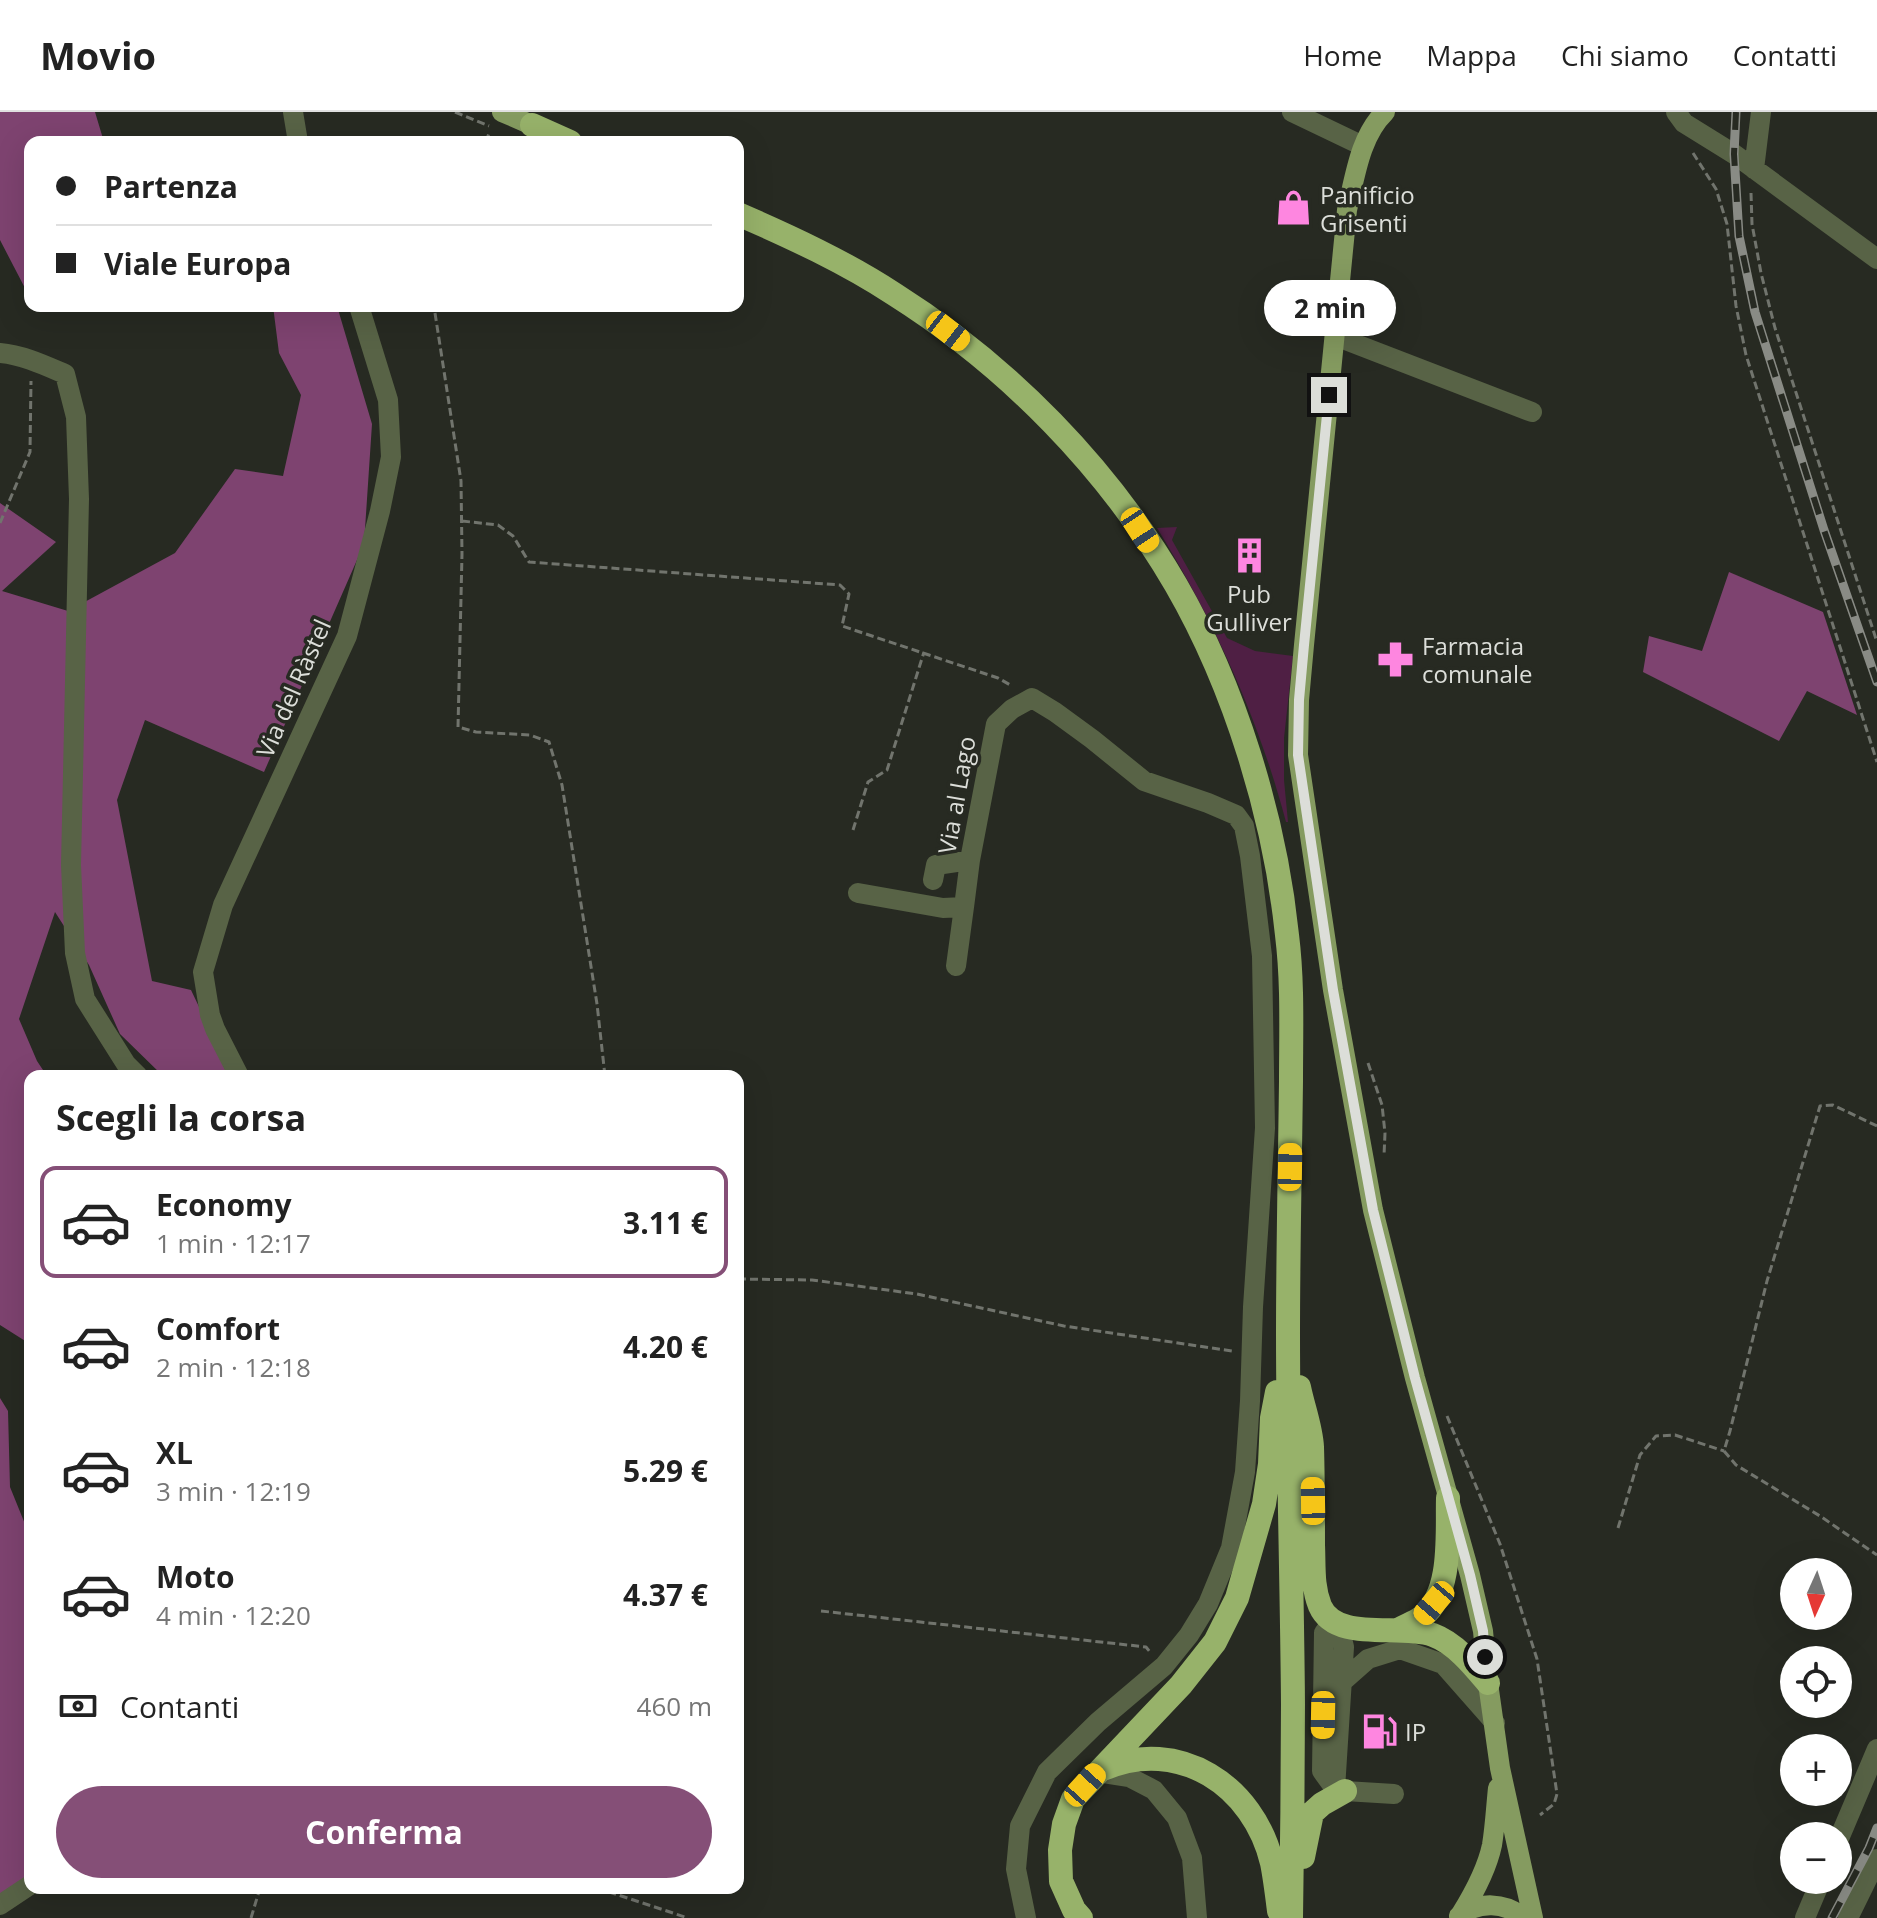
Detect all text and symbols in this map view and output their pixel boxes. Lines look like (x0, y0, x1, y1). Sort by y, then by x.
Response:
text: Movio (40, 29, 156, 81)
text: Home (1303, 36, 1382, 74)
text: Mappa (1426, 36, 1517, 74)
text: Chi siamo (1561, 36, 1689, 74)
text: Contatti (1733, 36, 1837, 74)
text: Partenza (104, 166, 238, 207)
place label: Panificio Grisenti (1320, 178, 1415, 239)
shop icon: Panificio Grisenti (1275, 189, 1313, 227)
text: Viale Europa (104, 243, 291, 284)
callout: 2 min (1263, 279, 1395, 335)
text: 2 min (1294, 290, 1366, 326)
car (922, 307, 974, 355)
route end (1311, 377, 1347, 413)
car (1117, 503, 1163, 557)
building icon: Pub Gulliver (1230, 537, 1268, 575)
place label: Pub Gulliver (1206, 577, 1292, 638)
street label: Via del Ràstel (248, 614, 338, 762)
place label: Farmacia comunale (1422, 629, 1532, 690)
pharmacy icon: Farmacia comunale (1377, 640, 1415, 678)
street label: Via al Lago (929, 734, 983, 856)
text: Scegli la corsa (56, 1093, 306, 1142)
car (1278, 1143, 1302, 1191)
text: Economy (156, 1184, 292, 1225)
icon: car (60, 1186, 132, 1258)
text: 3.11 € (623, 1202, 708, 1243)
text: 1 min · 12:17 (156, 1225, 311, 1261)
text: Comfort (156, 1308, 280, 1349)
icon: car (60, 1310, 132, 1382)
text: 4.20 € (623, 1326, 708, 1367)
text: 2 min · 12:18 (156, 1349, 311, 1385)
text: XL (156, 1432, 193, 1473)
icon: car (60, 1434, 132, 1506)
text: 5.29 € (623, 1450, 708, 1491)
text: 3 min · 12:19 (156, 1473, 311, 1509)
car (1301, 1477, 1325, 1525)
text: Moto (156, 1556, 234, 1597)
icon: car (60, 1558, 132, 1630)
north arrow (1780, 1558, 1852, 1630)
map controls (1780, 1558, 1852, 1894)
text: 4.37 € (623, 1574, 708, 1615)
car (1409, 1577, 1459, 1629)
text: 4 min · 12:20 (156, 1597, 311, 1633)
route start (1467, 1639, 1503, 1675)
button: locate (1780, 1646, 1852, 1718)
icon: cash (56, 1684, 100, 1728)
text: Contanti (120, 1686, 239, 1727)
text: 460 m (637, 1688, 712, 1724)
car (1311, 1691, 1335, 1739)
fuel station icon: IP (1360, 1712, 1398, 1750)
place label: IP (1405, 1715, 1426, 1748)
button: + (1780, 1734, 1852, 1806)
car (1060, 1759, 1110, 1811)
button: Conferma (56, 1786, 712, 1878)
button: − (1780, 1822, 1852, 1894)

